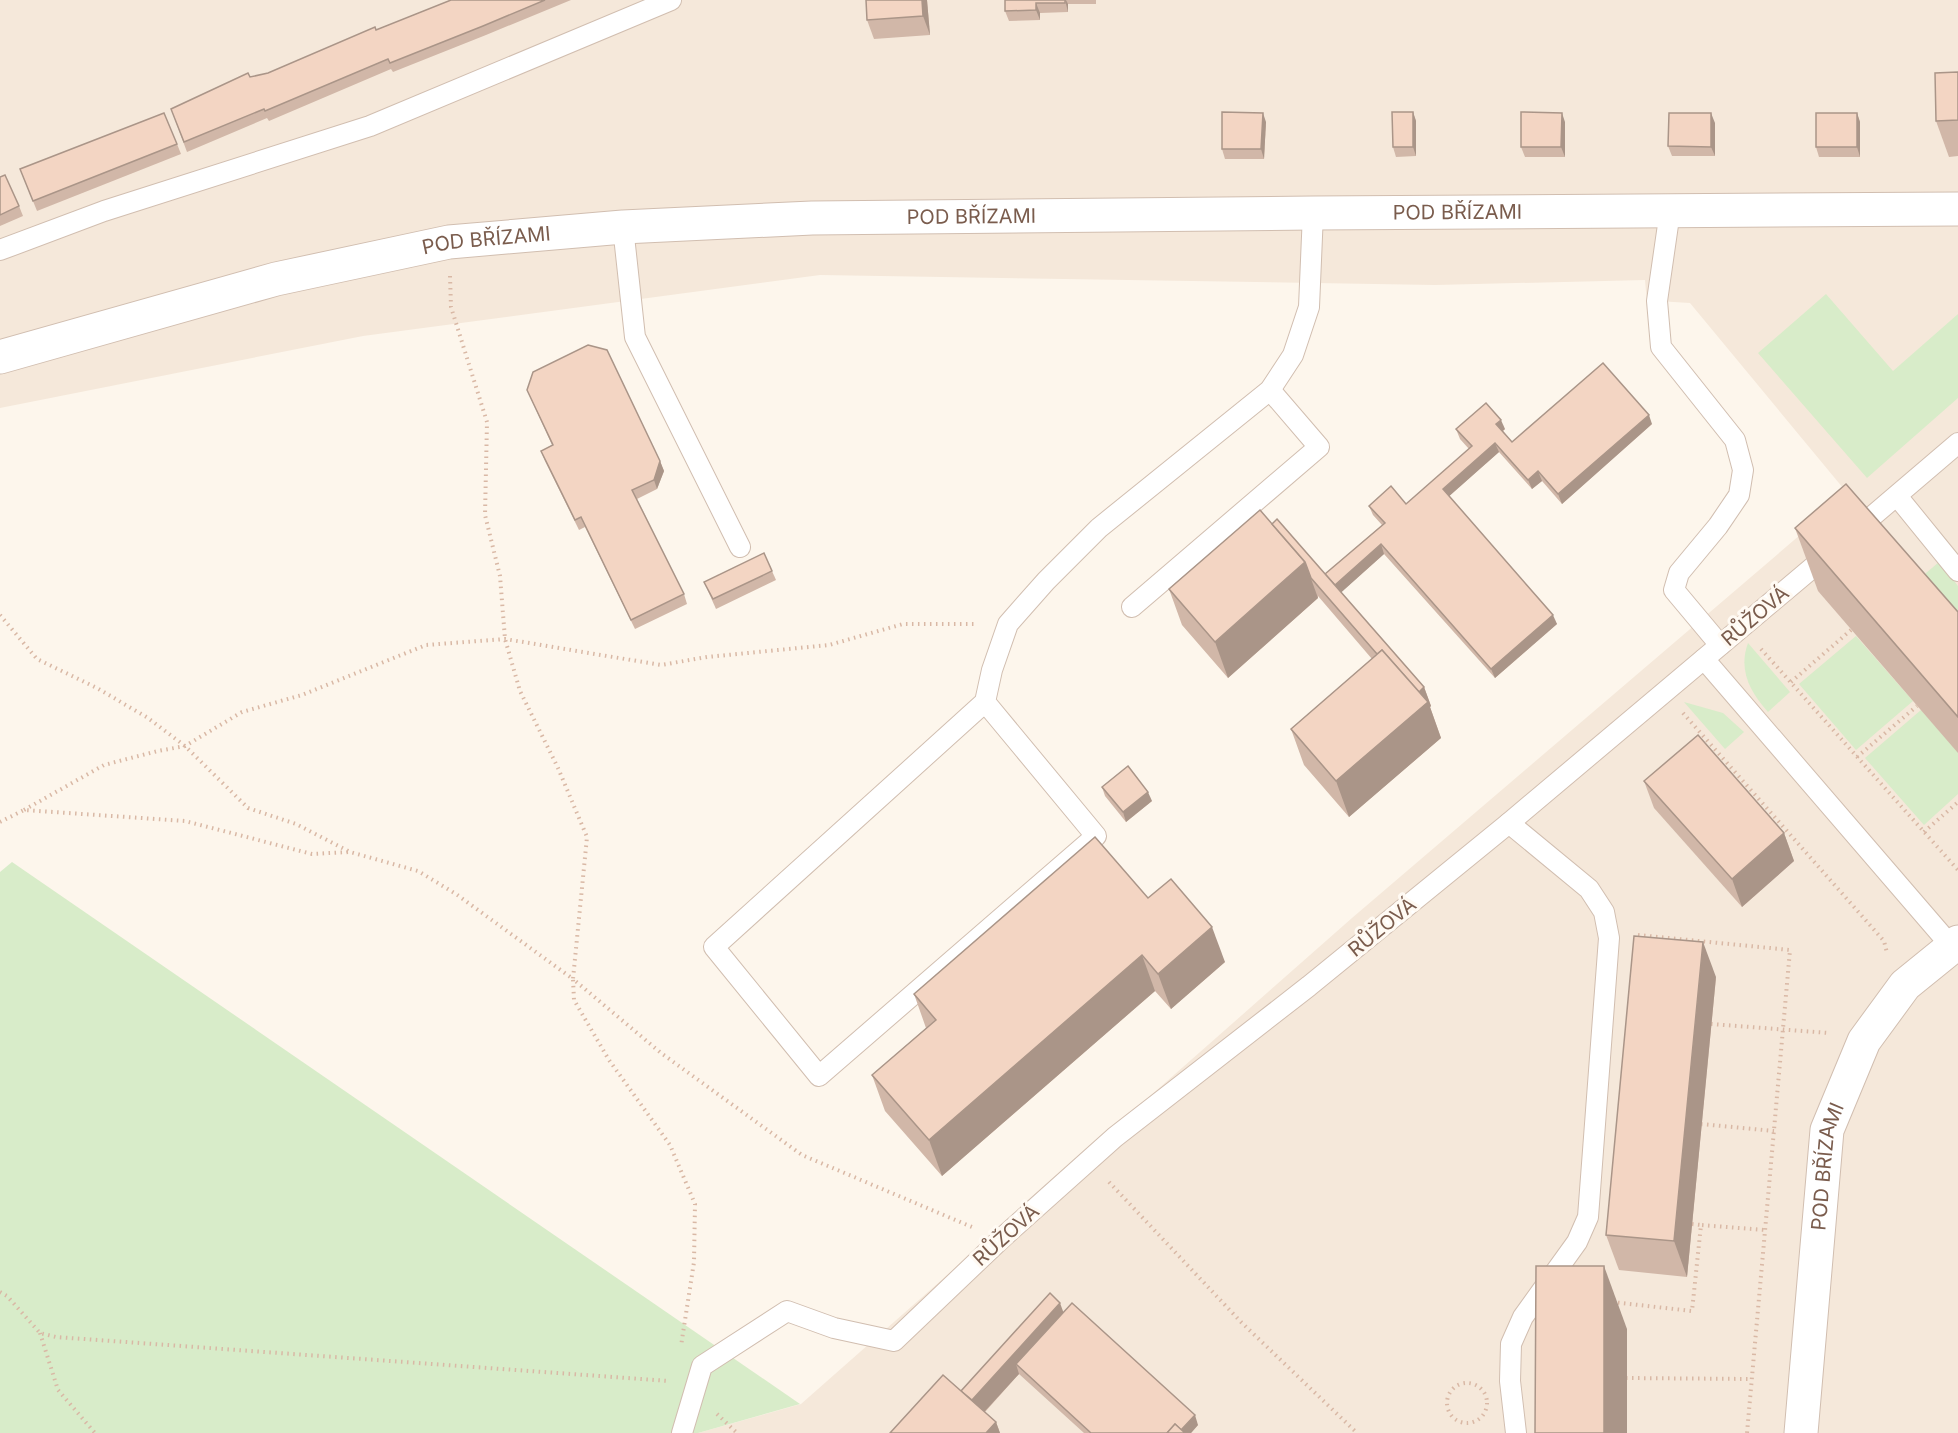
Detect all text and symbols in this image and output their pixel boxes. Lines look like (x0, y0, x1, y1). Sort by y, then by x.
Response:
street label: POD BŘÍZAMI (1393, 199, 1522, 225)
street label: POD BŘÍZAMI (907, 203, 1036, 229)
street label: POD BŘÍZAMI (420, 221, 552, 259)
street label: RŮŽOVÁ (1715, 579, 1794, 651)
street label: RŮŽOVÁ (1342, 891, 1421, 962)
street label: POD BŘÍZAMI (1806, 1099, 1849, 1231)
street label: RŮŽOVÁ (967, 1198, 1044, 1271)

